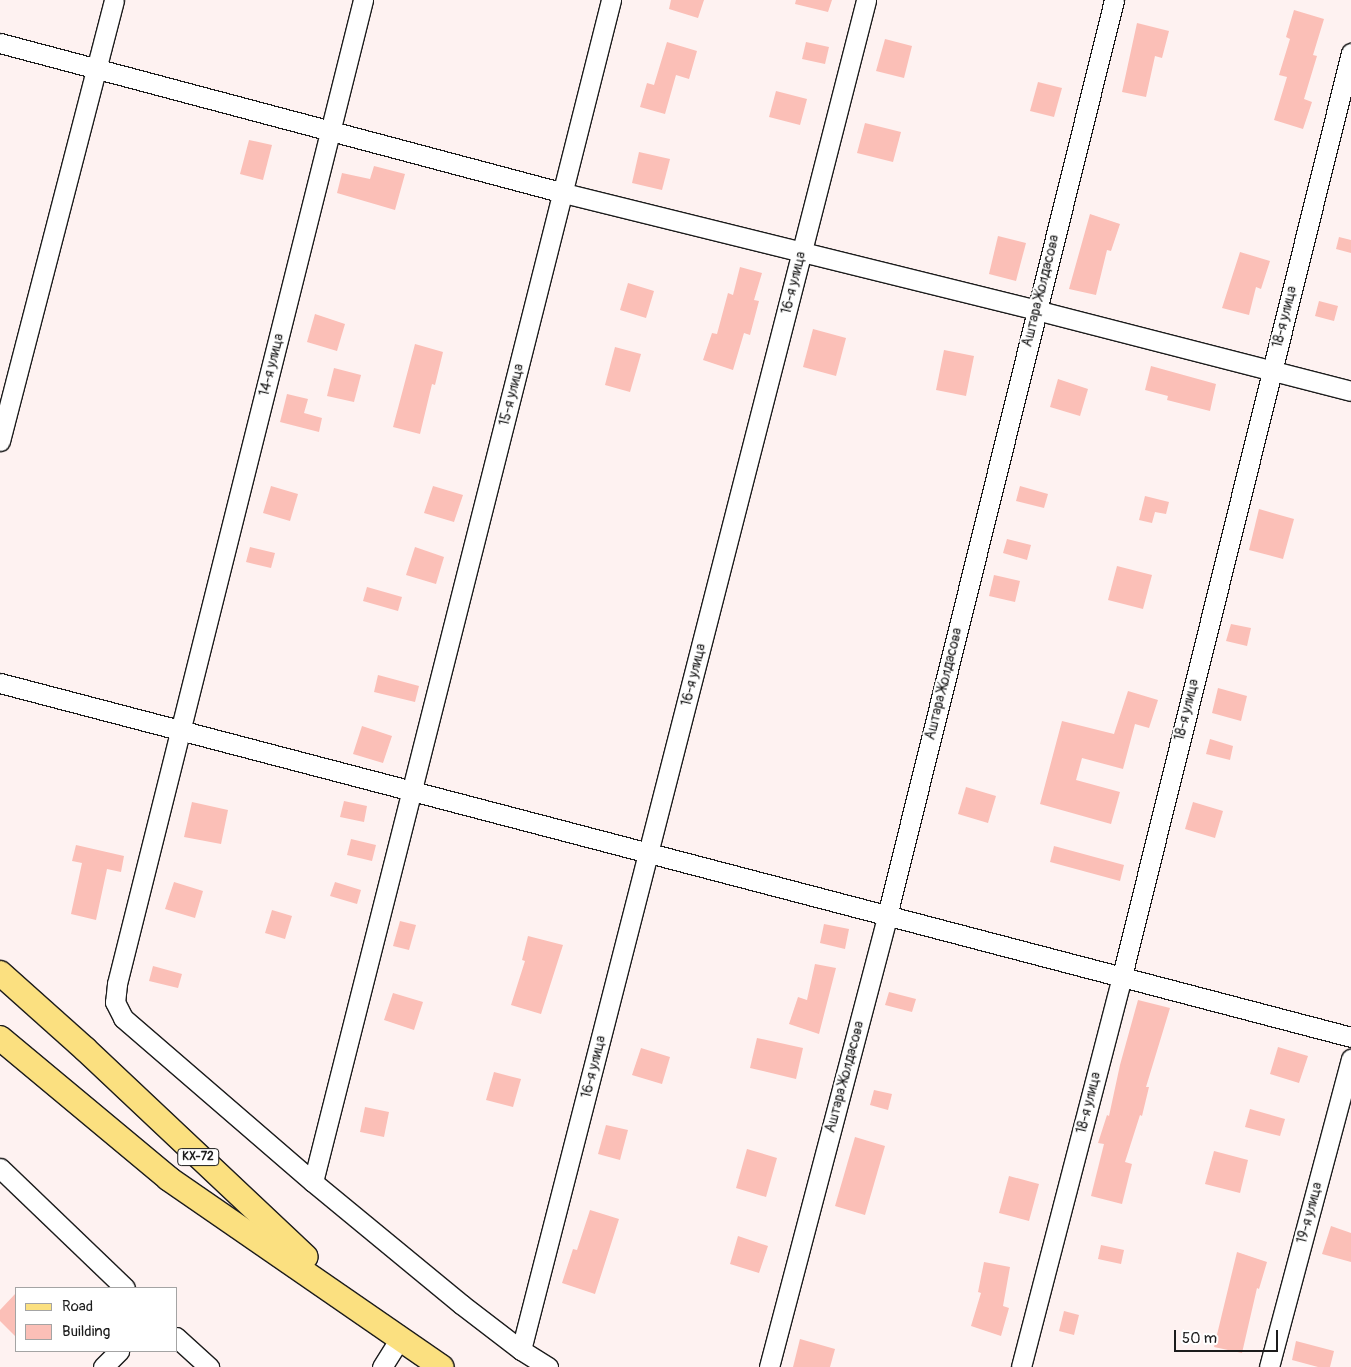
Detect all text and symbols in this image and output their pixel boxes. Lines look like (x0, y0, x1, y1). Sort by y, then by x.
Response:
street label: Аштара Жолдасова (1019, 233, 1063, 349)
street label: 16-я улица (778, 250, 810, 316)
street label: 18-я улица (1269, 284, 1301, 350)
street label: 14-я улица (256, 332, 288, 398)
street label: 15-я улица (496, 362, 528, 428)
street label: Аштара Жолдасова (922, 626, 966, 742)
street label: 16-я улица (678, 642, 710, 708)
street label: 18-я улица (1171, 677, 1203, 743)
street label: Аштара Жолдасова (822, 1019, 868, 1135)
street label: 16-я улица (578, 1034, 610, 1100)
street label: 18-я улица (1073, 1070, 1105, 1136)
road number: КХ-72 (177, 1148, 219, 1166)
street label: 19-я улица (1294, 1180, 1326, 1246)
legend (15, 1287, 178, 1352)
text: Road (62, 1297, 93, 1316)
scale bar (1176, 1320, 1280, 1352)
text: Building (62, 1322, 110, 1341)
text: 50 m (1182, 1329, 1217, 1348)

